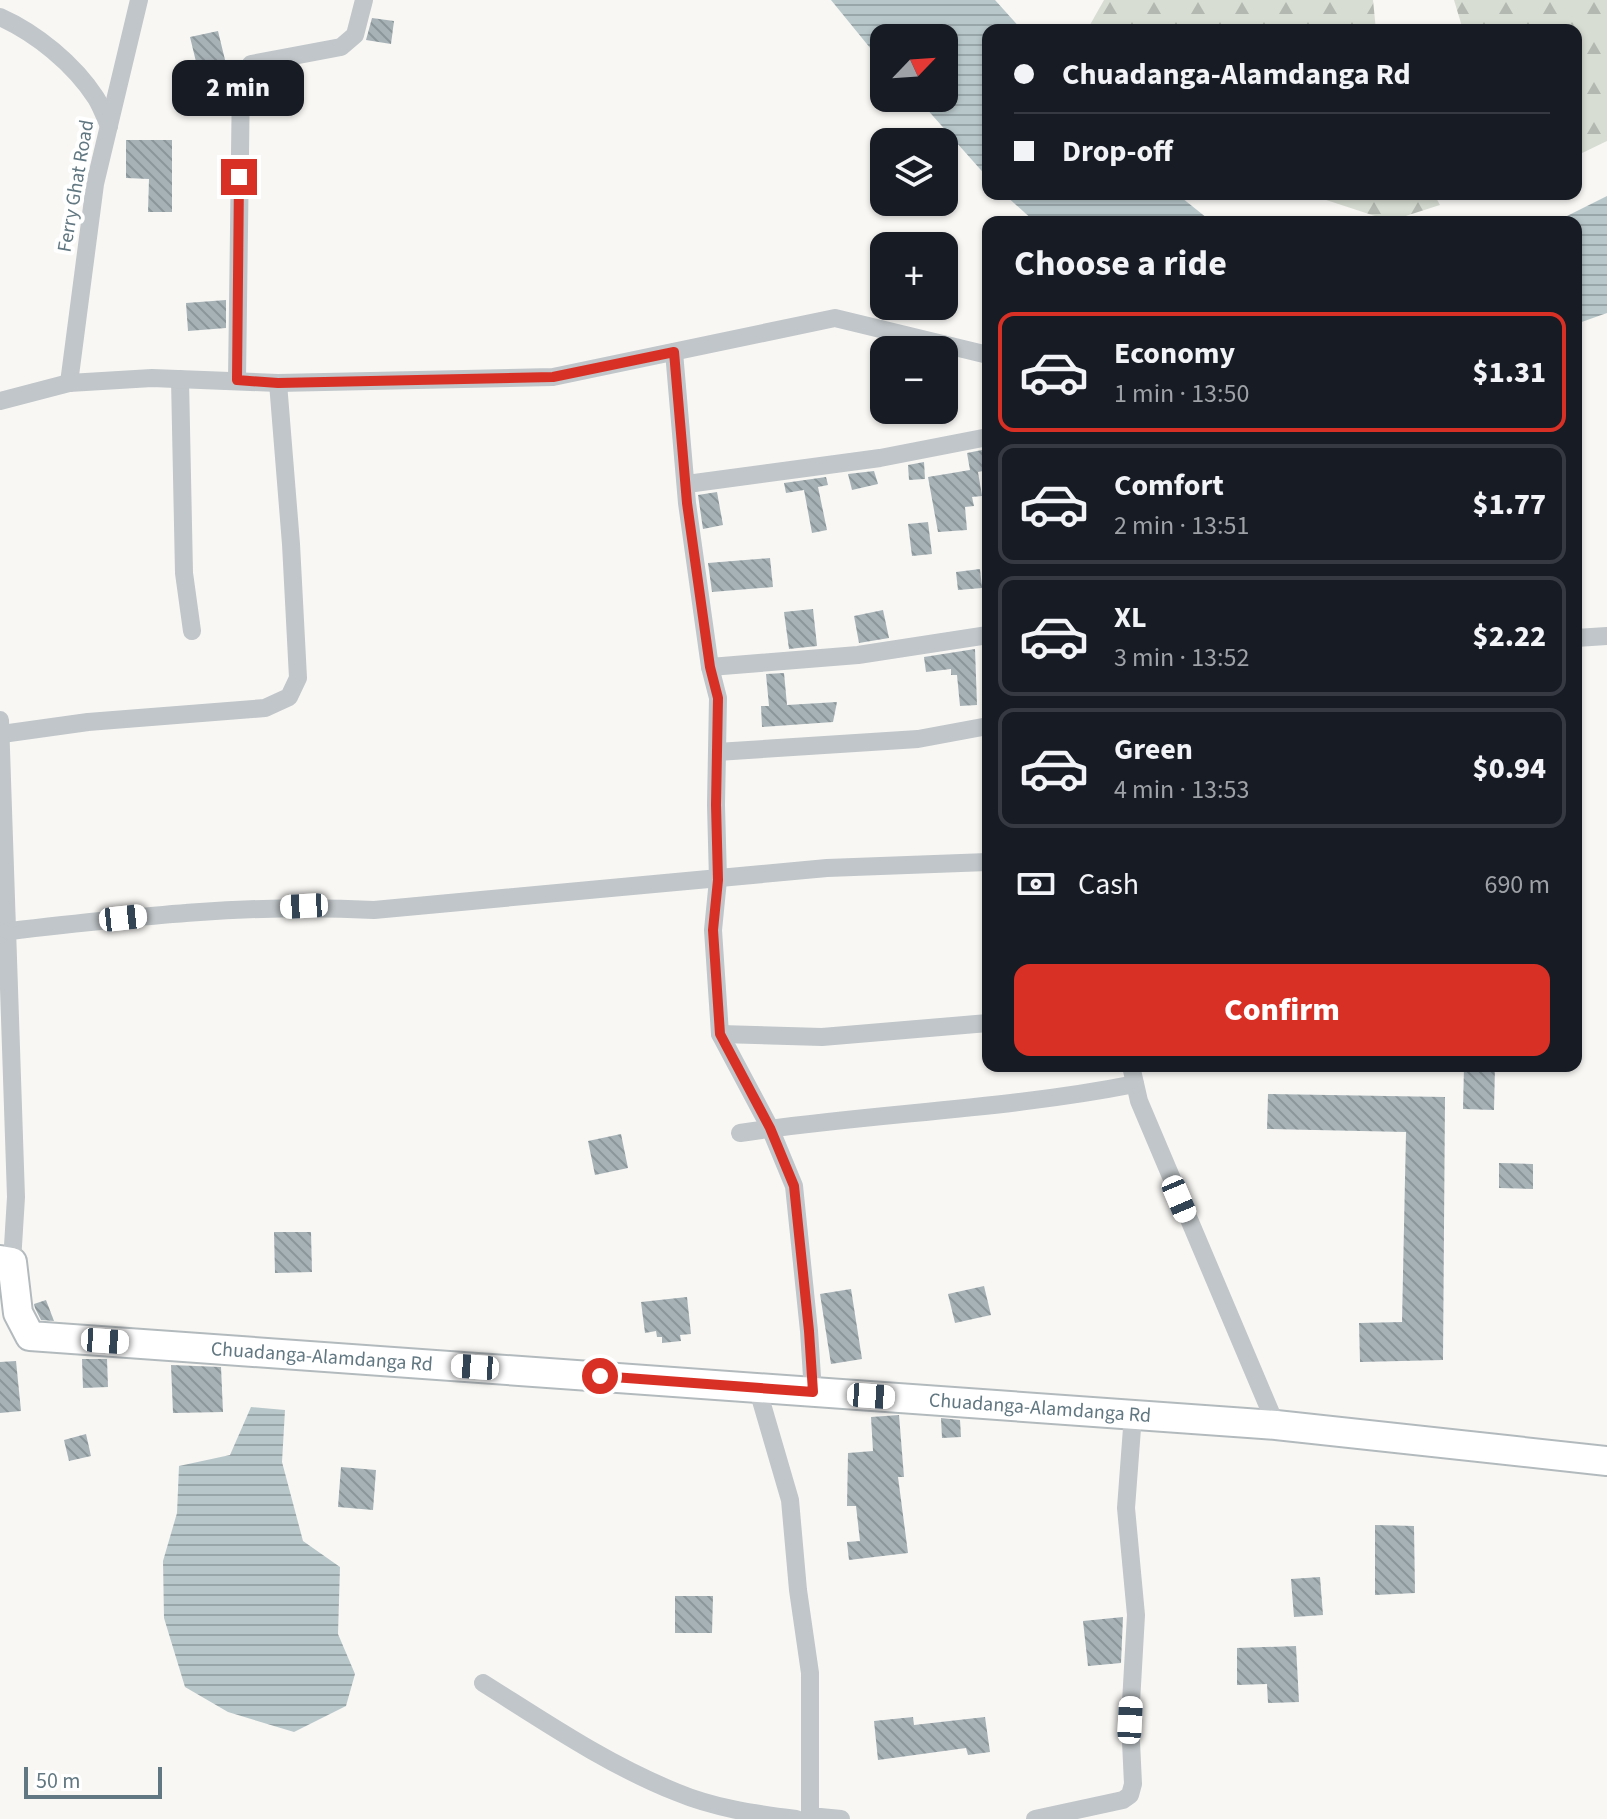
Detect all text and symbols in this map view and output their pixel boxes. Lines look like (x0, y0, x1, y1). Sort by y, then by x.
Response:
north arrow (870, 24, 958, 112)
map controls (870, 24, 958, 424)
text: Chuadanga-Alamdanga Rd (1062, 53, 1411, 96)
callout: 2 min (173, 61, 305, 117)
text: 2 min (206, 69, 270, 106)
street label: Ferry Ghat Road (51, 118, 101, 254)
button: layers (870, 128, 958, 216)
text: Drop-off (1062, 130, 1173, 173)
route end (221, 159, 257, 195)
button: + (870, 232, 958, 320)
text: Choose a ride (1014, 238, 1227, 289)
text: Economy (1114, 332, 1235, 375)
button: − (870, 336, 958, 424)
icon: car (1018, 336, 1090, 408)
text: $1.31 (1473, 351, 1546, 394)
text: 1 min · 13:50 (1114, 375, 1249, 412)
text: Comfort (1114, 464, 1224, 507)
icon: car (1018, 468, 1090, 540)
text: $1.77 (1473, 483, 1546, 526)
text: 2 min · 13:51 (1114, 507, 1249, 544)
text: XL (1114, 596, 1147, 639)
icon: car (1018, 600, 1090, 672)
text: $2.22 (1473, 615, 1546, 658)
text: 3 min · 13:52 (1114, 639, 1249, 676)
text: Green (1114, 728, 1193, 771)
icon: car (1018, 732, 1090, 804)
text: $0.94 (1473, 747, 1546, 790)
text: 4 min · 13:53 (1114, 771, 1249, 808)
icon: cash (1014, 862, 1058, 906)
text: Cash (1078, 863, 1139, 906)
text: 690 m (1484, 866, 1550, 903)
car (279, 893, 329, 919)
car (98, 904, 148, 932)
button: Confirm (1014, 964, 1550, 1056)
car (1159, 1172, 1199, 1226)
car (80, 1327, 130, 1355)
street label: Chuadanga-Alamdanga Rd (210, 1335, 434, 1379)
car (450, 1353, 500, 1381)
route start (582, 1358, 618, 1394)
car (846, 1382, 896, 1410)
street label: Chuadanga-Alamdanga Rd (928, 1386, 1152, 1430)
car (1117, 1695, 1143, 1745)
scale bar (24, 1763, 162, 1799)
text: 50 m (36, 1765, 81, 1797)

